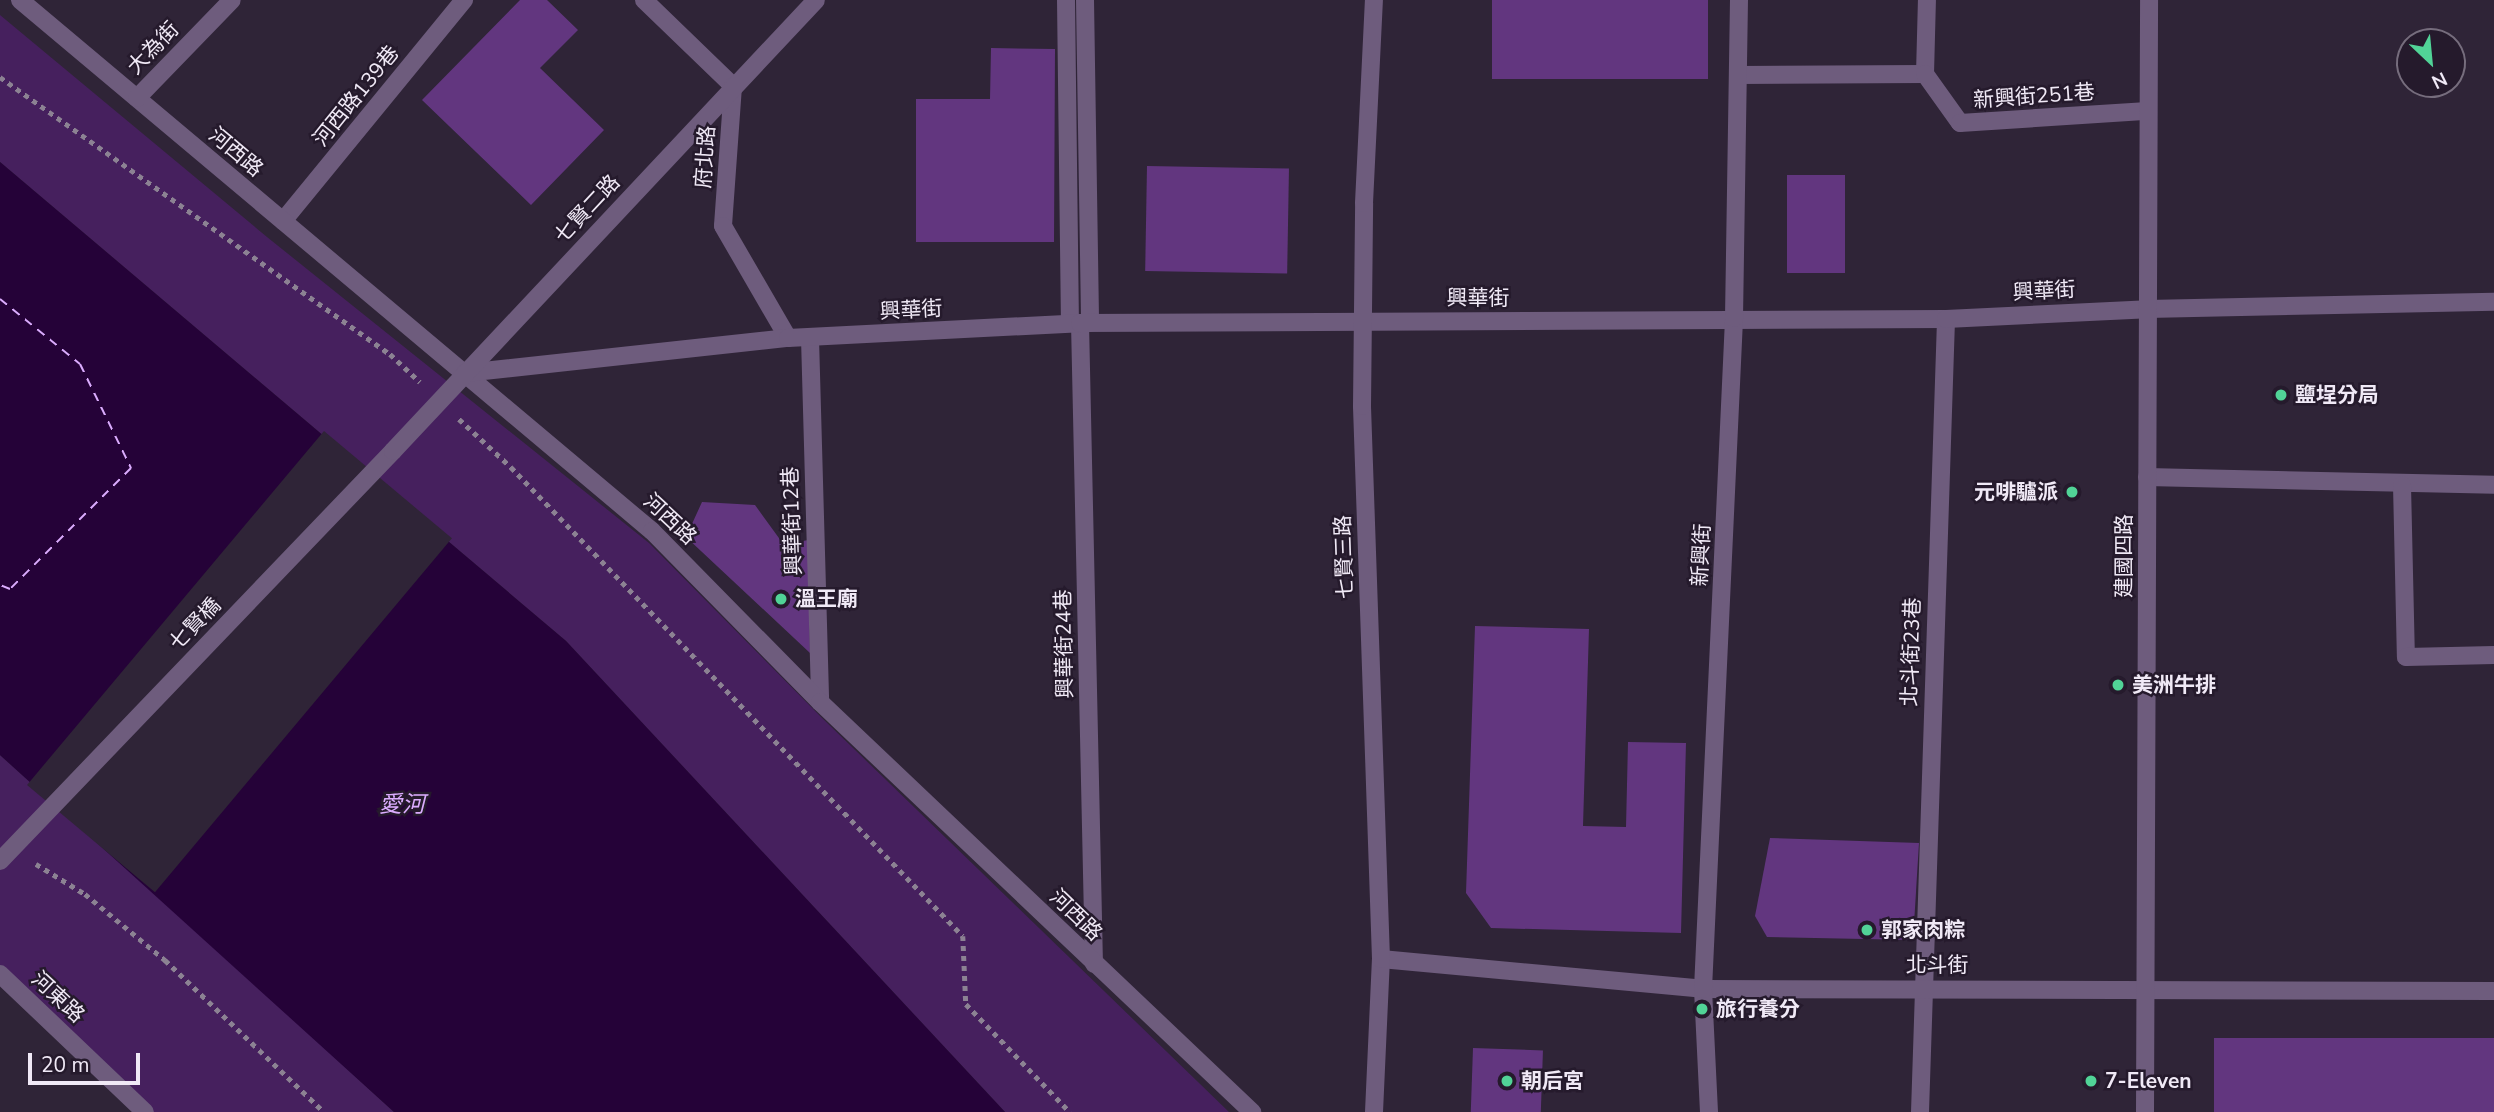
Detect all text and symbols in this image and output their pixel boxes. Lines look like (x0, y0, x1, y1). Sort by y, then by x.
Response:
street label: 大為街 (122, 17, 184, 79)
north arrow (2396, 28, 2466, 98)
street label: 河西路139巷 (308, 41, 404, 151)
text: N (2427, 65, 2451, 95)
street label: 新興街251巷 (1972, 79, 2096, 113)
street label: 河西路 (204, 122, 268, 182)
street label: 府北路 (690, 125, 720, 189)
street label: 七賢二路 (549, 170, 625, 248)
street label: 興華街 (2012, 277, 2076, 305)
street label: 興華街 (1447, 285, 1509, 311)
street label: 興華街 (879, 296, 943, 324)
place label: 鹽埕分局 (2295, 382, 2379, 408)
marker: 鹽埕分局 (2273, 387, 2289, 403)
street label: 興華街12巷 (778, 466, 806, 576)
place label: 元啡驢派 (1974, 479, 2058, 505)
marker: 元啡驢派 (2064, 484, 2080, 500)
street label: 河西路 (638, 488, 702, 550)
street label: 建國四路 (2111, 514, 2137, 598)
street label: 七賢三路 (1330, 515, 1358, 599)
street label: 新興街 (1687, 523, 1715, 587)
place label: 溫王廟 (795, 586, 858, 612)
street label: 興華街24巷 (1050, 589, 1078, 699)
marker: 溫王廟 (773, 591, 789, 607)
street label: 七賢橋 (164, 593, 226, 655)
street label: 北斗街23巷 (1897, 597, 1925, 707)
place label: 美洲牛排 (2132, 672, 2216, 698)
marker: 美洲牛排 (2110, 677, 2126, 693)
water label: 愛河 (379, 791, 425, 819)
street label: 河西路 (1045, 884, 1107, 946)
place label: 郭家肉粽 (1881, 917, 1965, 943)
marker: 郭家肉粽 (1859, 922, 1875, 938)
street label: 北斗街 (1906, 952, 1968, 978)
street label: 河東路 (26, 966, 90, 1028)
place label: 旅行養分 (1716, 996, 1800, 1022)
marker: 旅行養分 (1694, 1001, 1710, 1017)
scale bar (32, 1038, 144, 1082)
text: 20 m (41, 1051, 90, 1079)
place label: 朝后宮 (1521, 1068, 1584, 1094)
place label: 7-Eleven (2105, 1068, 2192, 1094)
marker: 朝后宮 (1499, 1073, 1515, 1089)
marker: 7-Eleven (2083, 1073, 2099, 1089)

